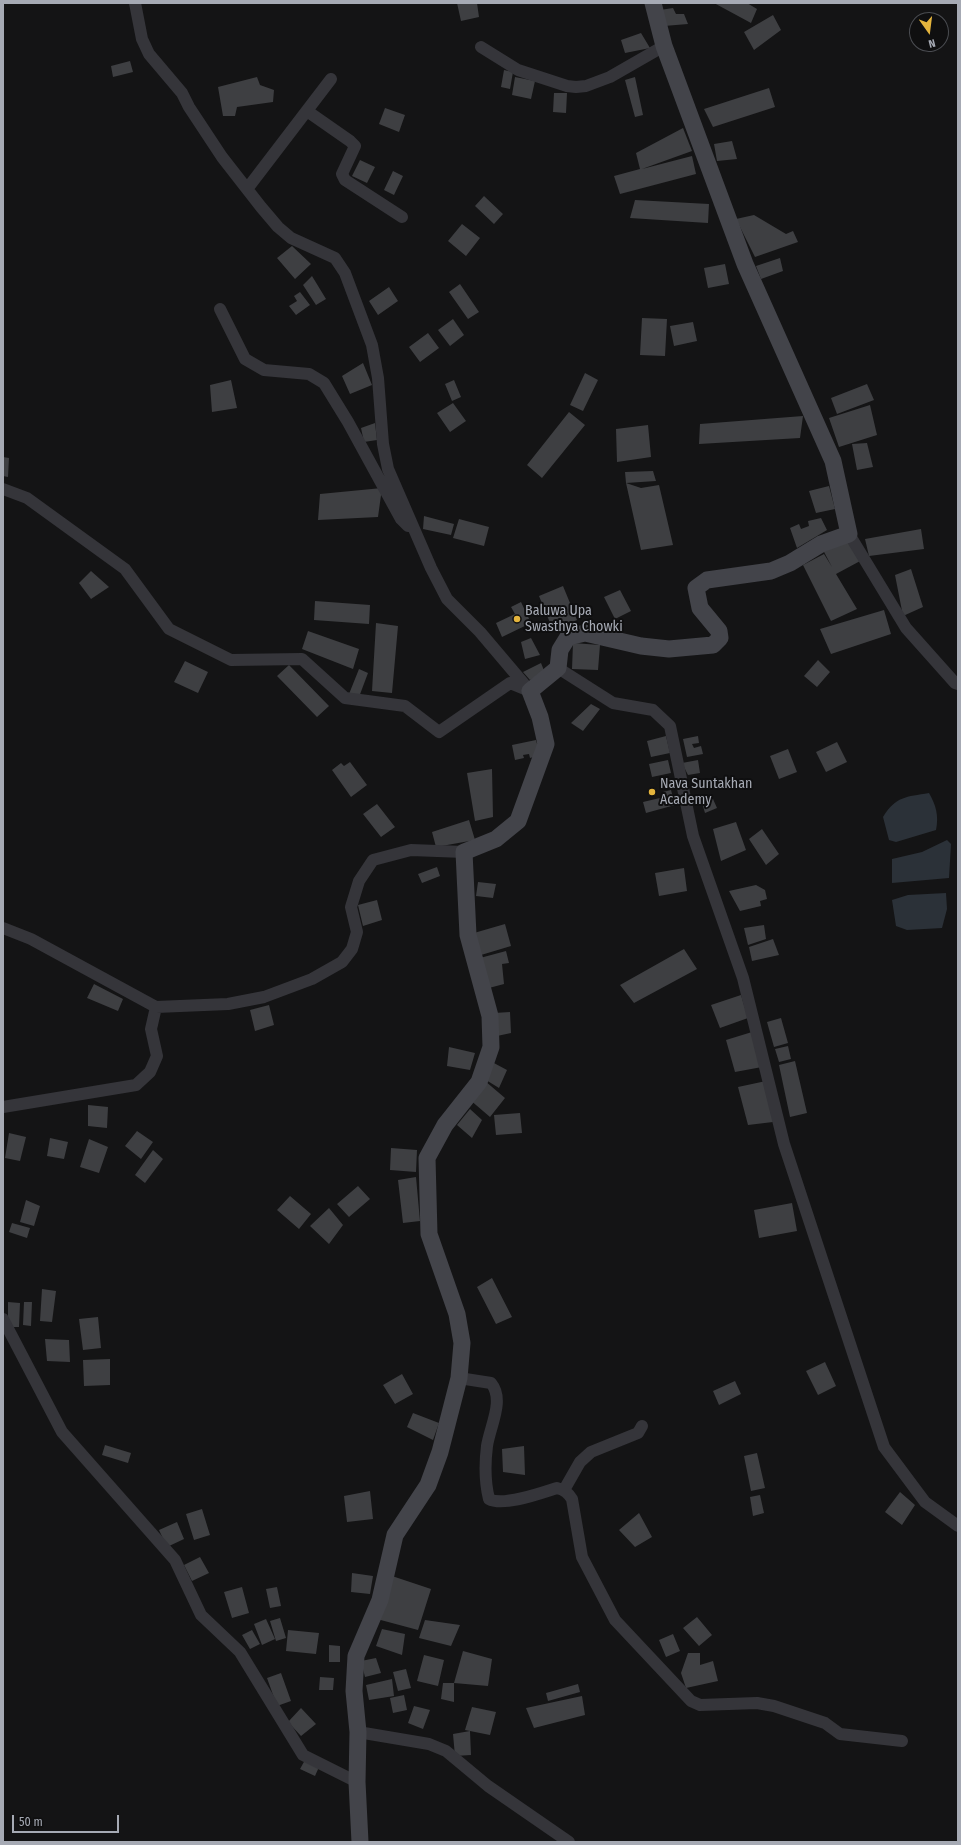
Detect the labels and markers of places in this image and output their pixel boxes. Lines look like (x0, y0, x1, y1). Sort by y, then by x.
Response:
place label: Baluwa Upa Swasthya Chowki (525, 603, 623, 636)
marker: Baluwa Upa Swasthya Chowki (512, 614, 522, 624)
place label: Nava Suntakhan Academy (660, 776, 752, 808)
marker: Nava Suntakhan Academy (647, 787, 657, 797)

